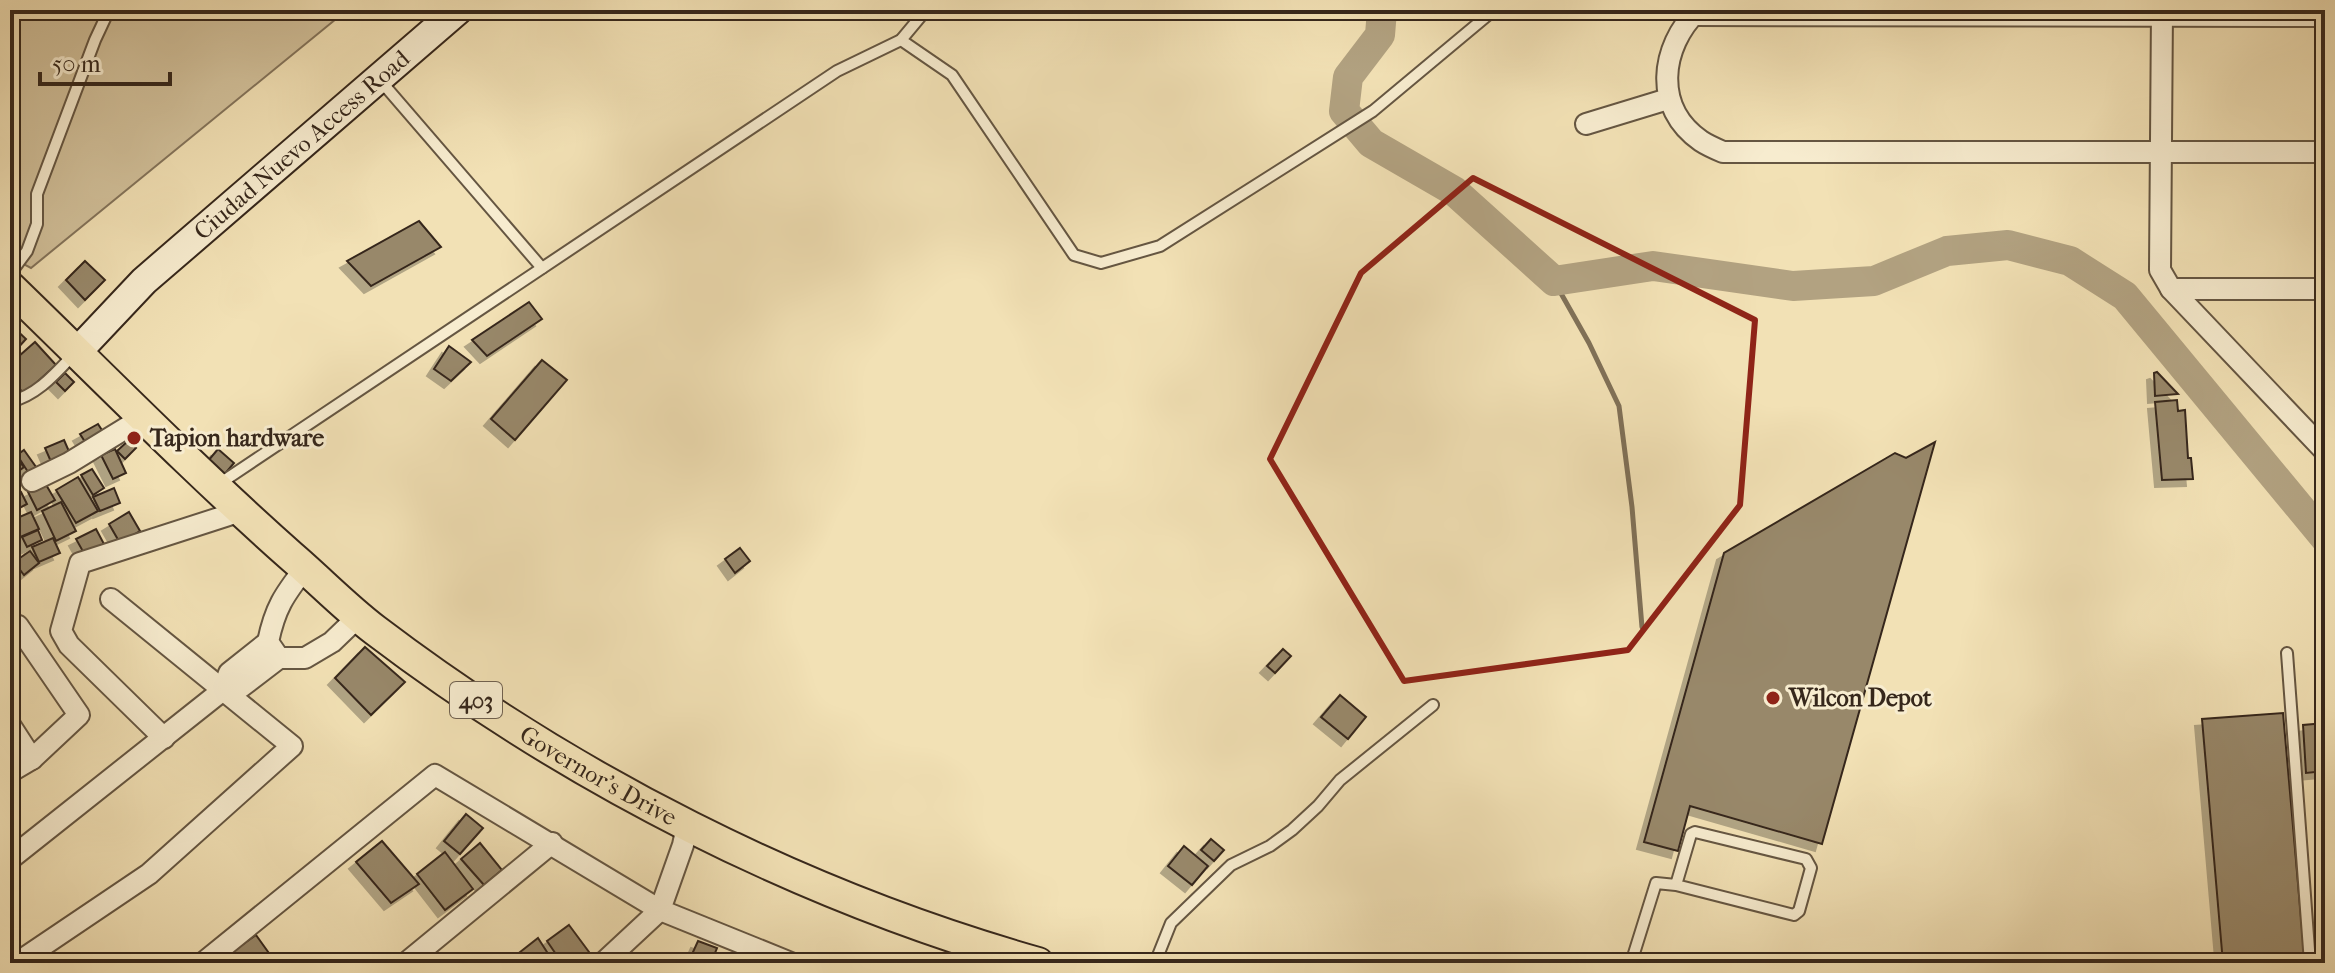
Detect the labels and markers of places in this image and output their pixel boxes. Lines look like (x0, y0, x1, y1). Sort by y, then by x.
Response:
place label: Tapion hardware (149, 424, 324, 452)
marker: Tapion hardware (125, 429, 143, 447)
place label: Wilcon Depot (1788, 684, 1932, 712)
marker: Wilcon Depot (1764, 689, 1782, 707)

